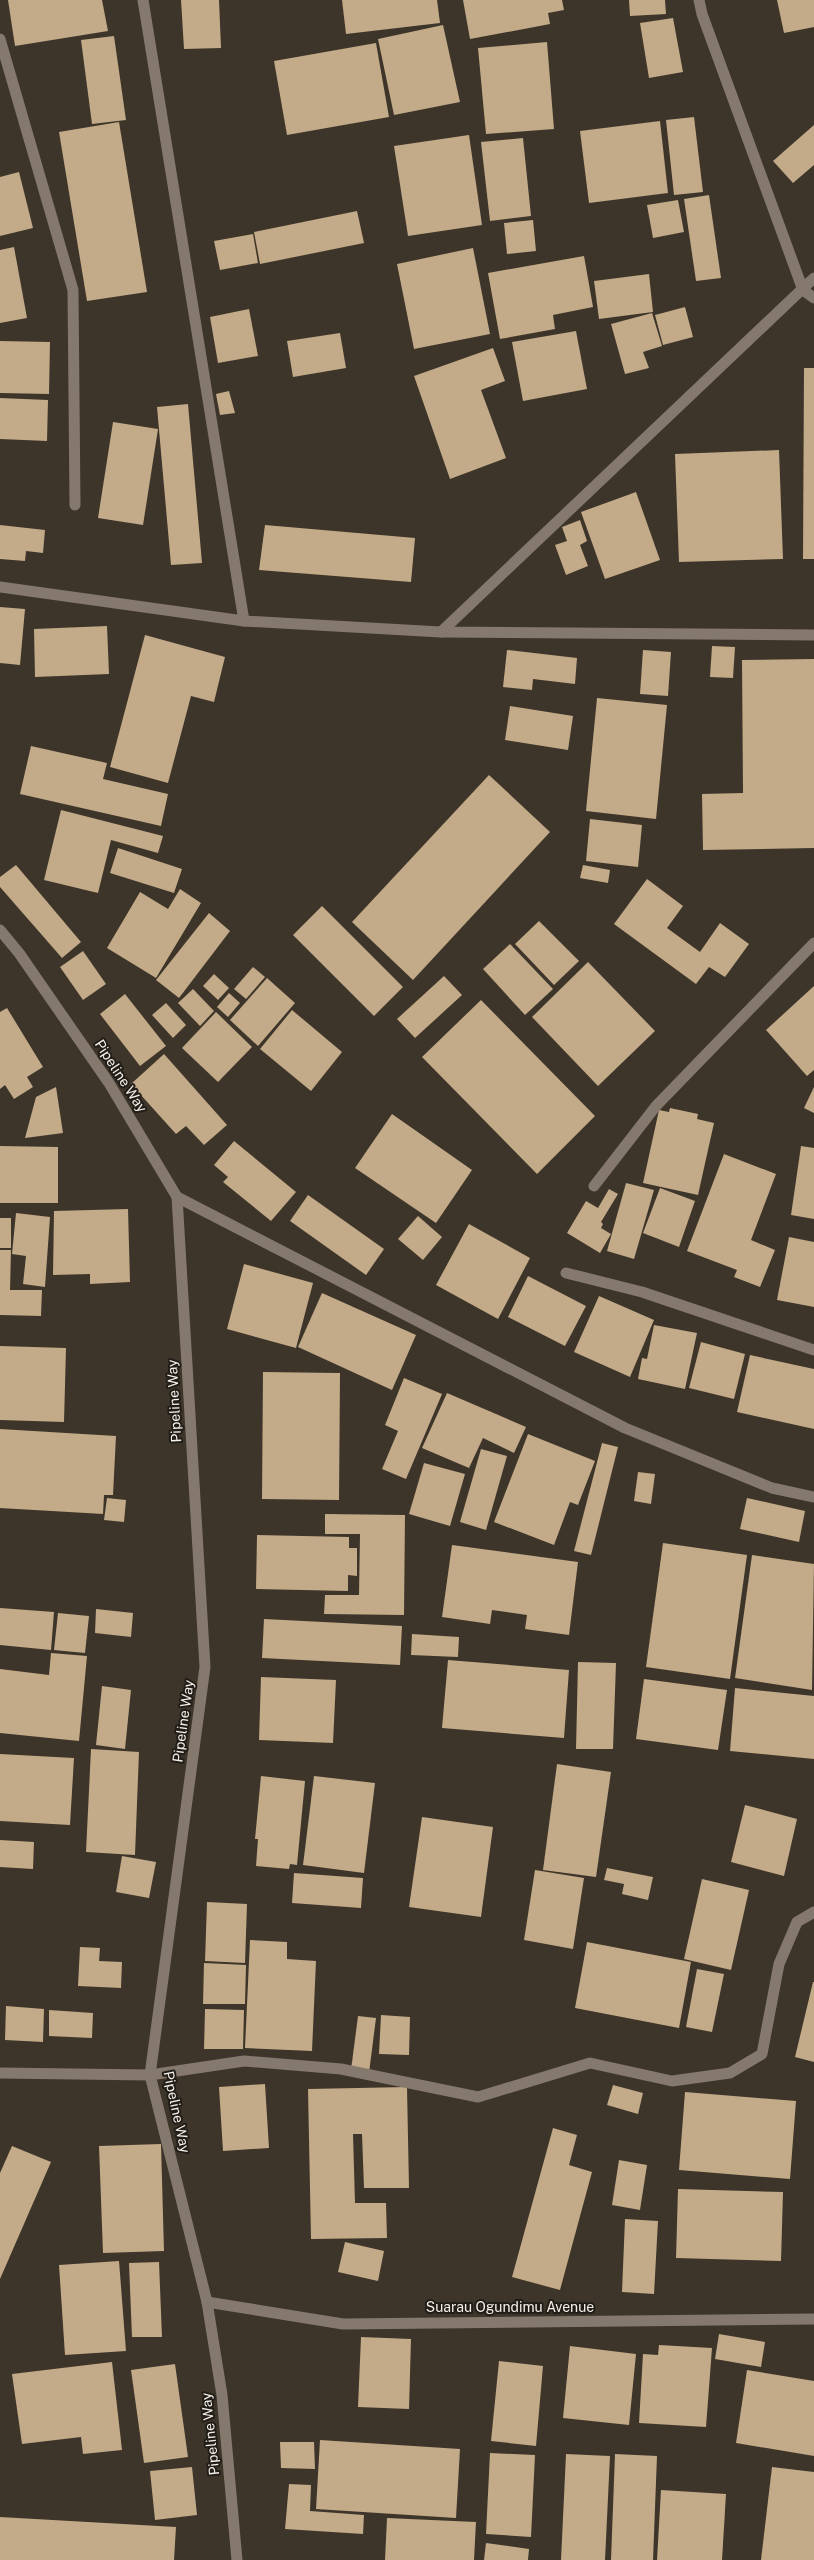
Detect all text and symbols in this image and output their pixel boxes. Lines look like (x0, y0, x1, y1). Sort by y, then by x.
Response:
street label: Pipeline Way (92, 1037, 151, 1116)
street label: Pipeline Way (164, 1359, 184, 1443)
street label: Pipeline Way (169, 1678, 197, 1763)
street label: Pipeline Way (161, 2070, 194, 2155)
street label: Suarau Ogundimu Avenue (426, 2299, 594, 2315)
street label: Pipeline Way (198, 2391, 222, 2476)

